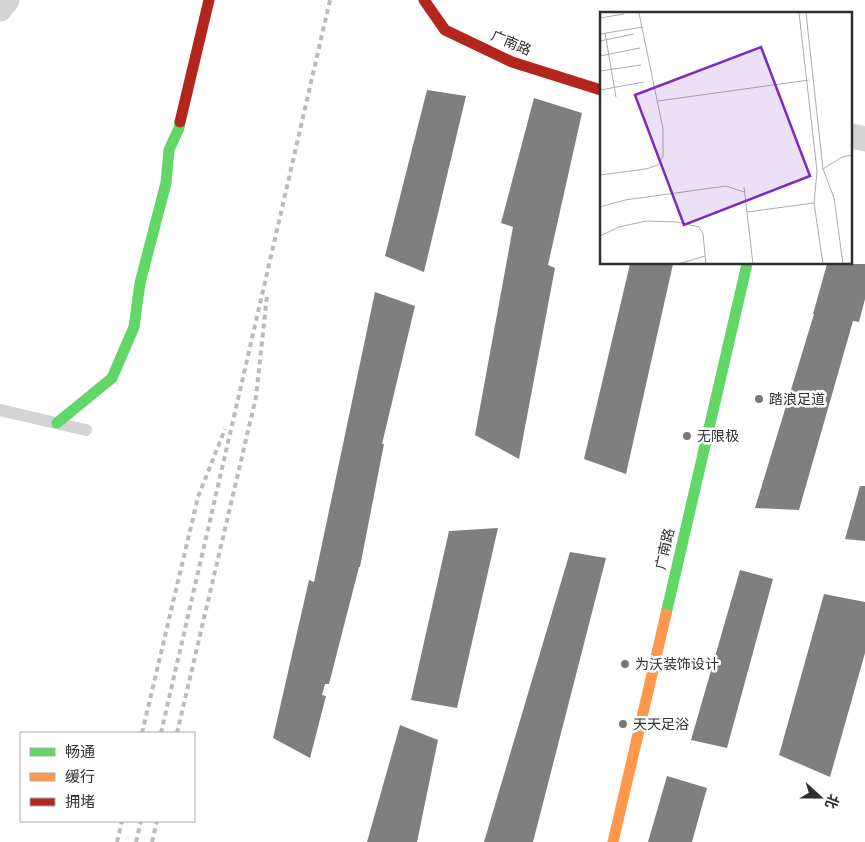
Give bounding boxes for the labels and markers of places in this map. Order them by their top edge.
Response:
place label: 踏浪足道 [769,390,825,409]
marker: 踏浪足道 [753,393,765,405]
place label: 无限极 [697,427,739,446]
marker: 无限极 [681,430,693,442]
place label: 为沃装饰设计 [635,655,719,674]
marker: 为沃装饰设计 [619,658,631,670]
place label: 天天足浴 [633,715,689,734]
marker: 天天足浴 [617,718,629,730]

